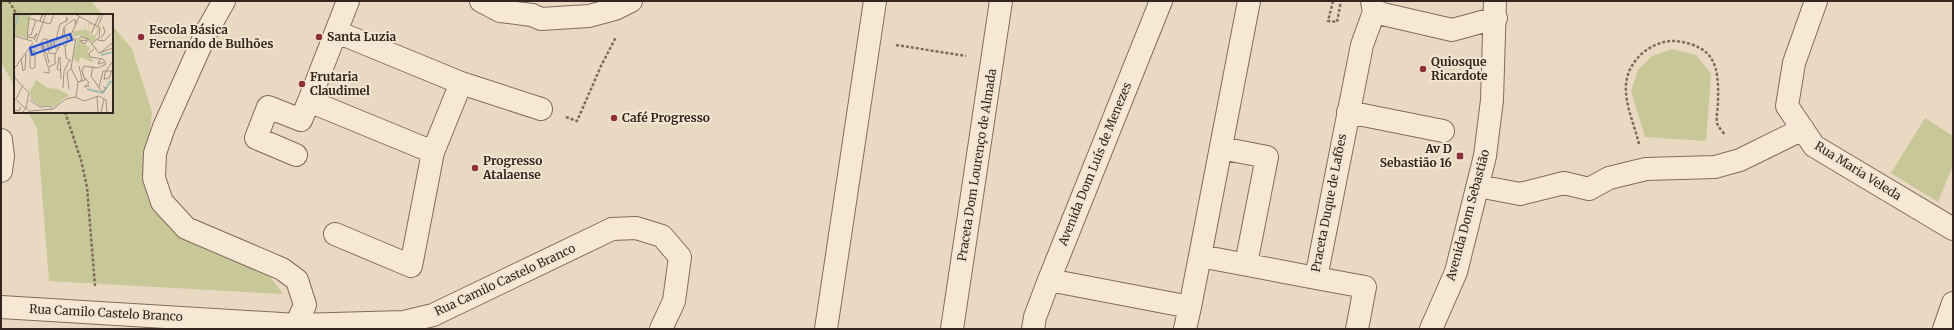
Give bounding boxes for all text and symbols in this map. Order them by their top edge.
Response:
inset map [14,14,113,113]
place label: Escola Básica Fernando de Bulhões [149,22,273,51]
place label: Santa Luzia [327,29,396,44]
marker: Escola Básica Fernando de Bulhões [136,32,146,42]
marker: Santa Luzia [314,32,324,42]
place label: Quiosque Ricardote [1431,54,1488,83]
marker: Quiosque Ricardote [1418,64,1428,74]
street label: Praceta Dom Lourenço de Almada [954,67,999,262]
place label: Frutaria Claudimel [310,69,370,98]
marker: Frutaria Claudimel [297,79,307,89]
street label: Avenida Dom Luís de Menezes [1054,80,1134,249]
place label: Café Progresso [622,110,710,125]
marker: Café Progresso [609,113,619,123]
street label: Praceta Duque de Lafões [1308,132,1349,273]
street label: Rua Maria Veleda [1812,138,1905,204]
place label: Av D Sebastião 16 [1380,141,1452,170]
street label: Avenida Dom Sebastião [1442,148,1492,283]
marker: Av D Sebastião 16 [1455,151,1465,161]
place label: Progresso Atalaense [482,153,542,182]
marker: Progresso Atalaense [470,163,480,173]
street label: Rua Camilo Castelo Branco [432,240,578,319]
street label: Rua Camilo Castelo Branco [29,301,183,324]

